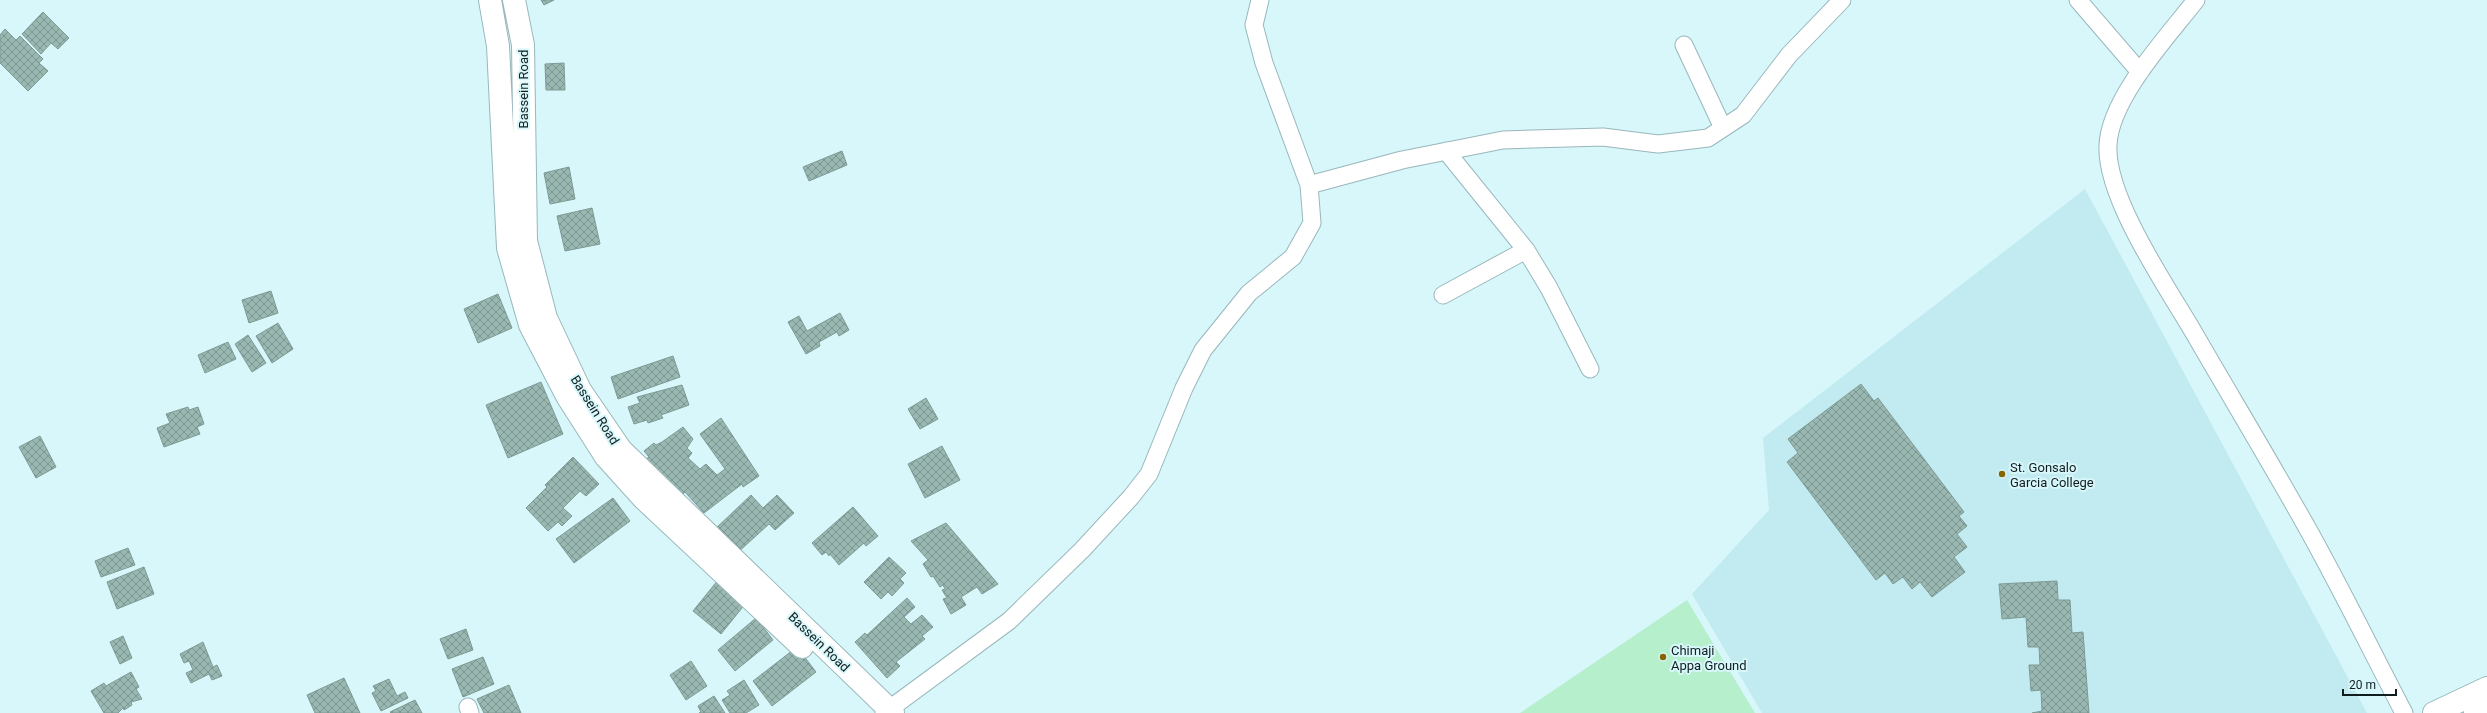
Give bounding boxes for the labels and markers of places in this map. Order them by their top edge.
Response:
place label: St. Gonsalo Garcia College [2010,460,2094,490]
marker: St. Gonsalo Garcia College [1997,469,2007,479]
place label: Chimaji Appa Ground [1671,643,1747,673]
marker: Chimaji Appa Ground [1658,652,1668,662]

